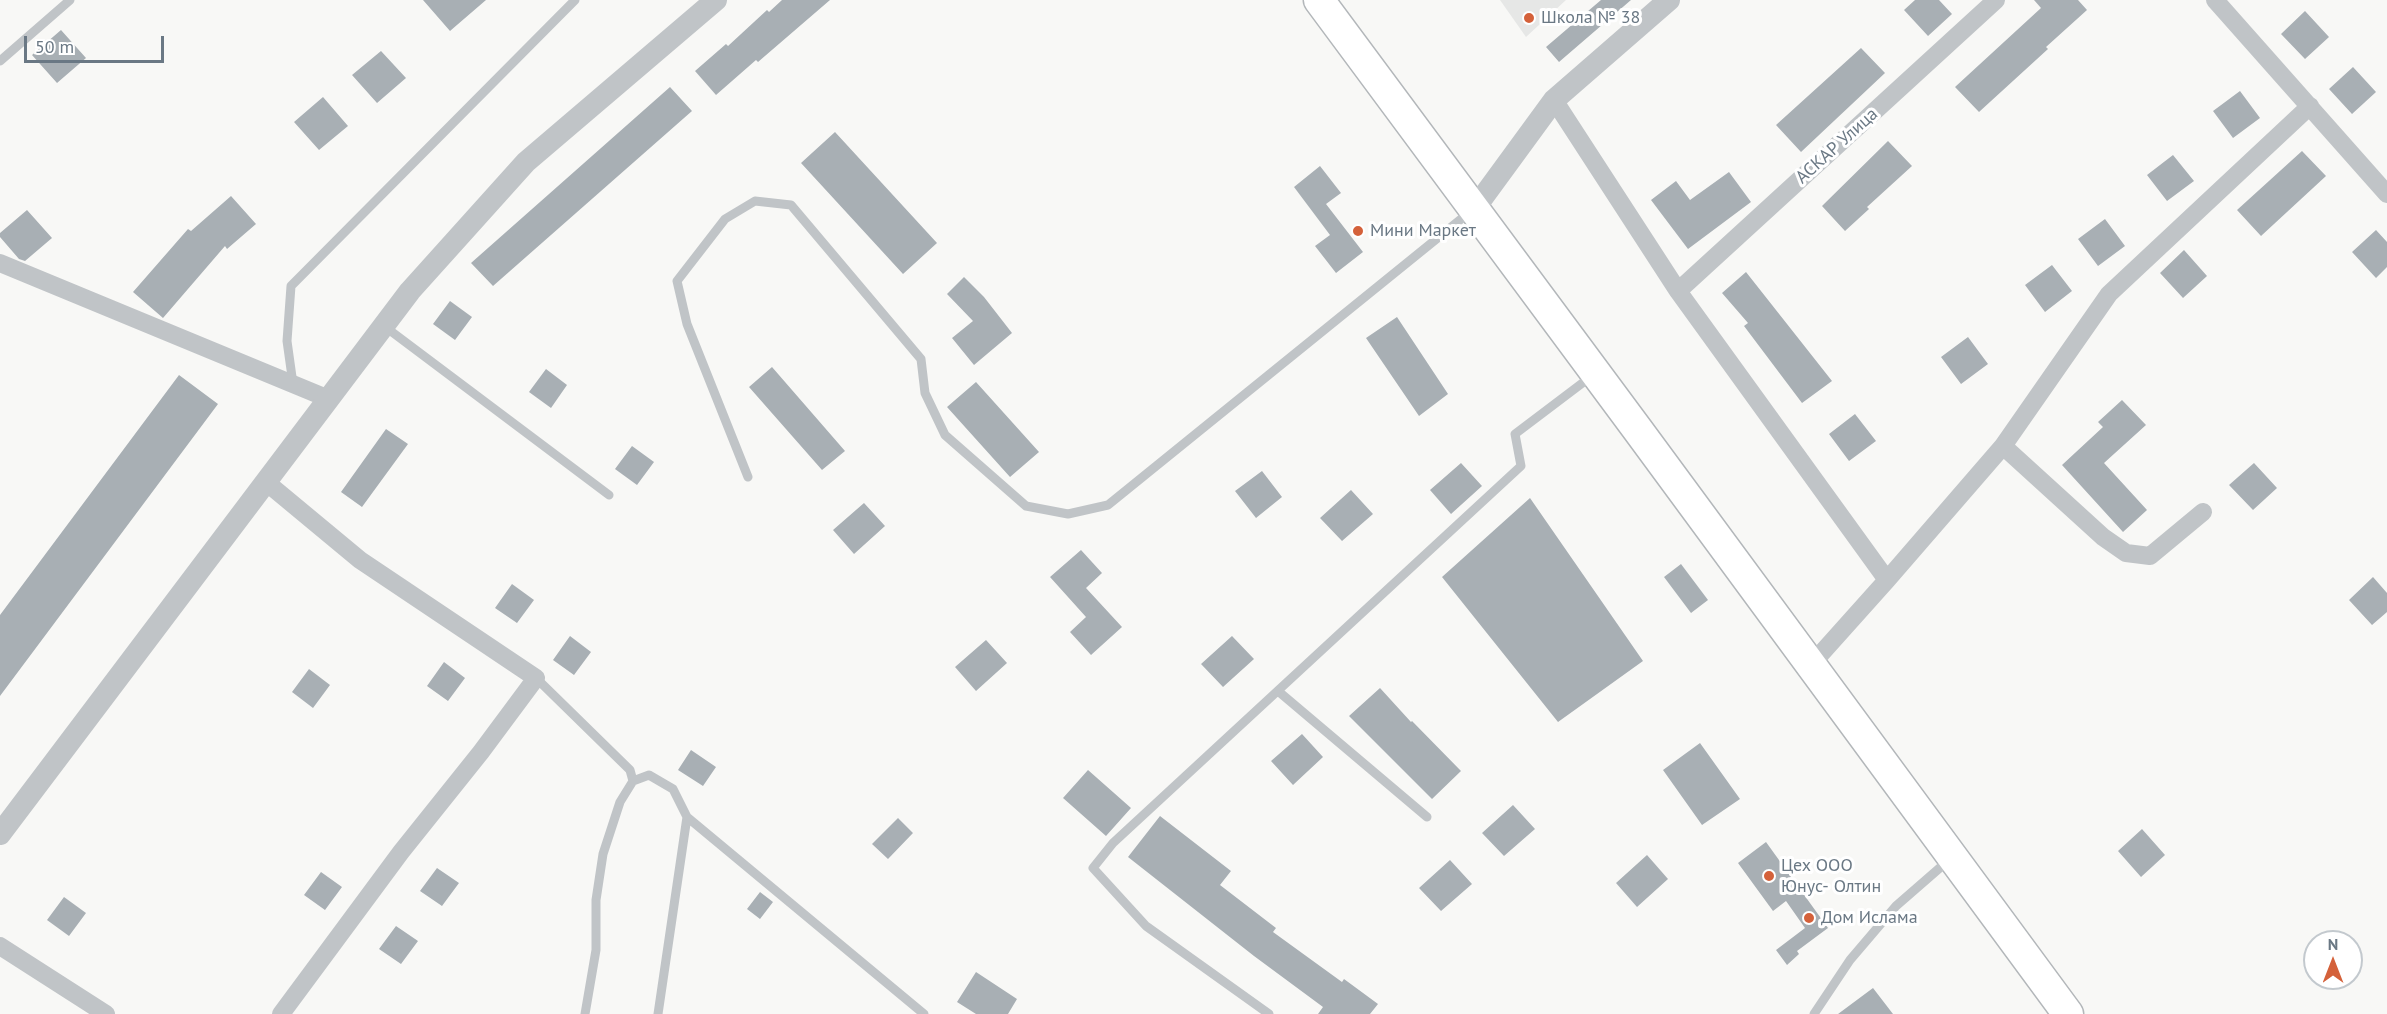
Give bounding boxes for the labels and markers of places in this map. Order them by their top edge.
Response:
place label: Школа № 38 [1541,7,1640,29]
marker: Школа № 38 [1522,11,1536,25]
place label: Мини Маркет [1370,220,1476,242]
marker: Мини Маркет [1351,224,1365,238]
place label: Цех ООО Юнус- Олтин [1781,855,1881,898]
marker: Цех ООО Юнус- Олтин [1762,869,1776,883]
place label: Дом Ислама [1821,907,1918,929]
marker: Дом Ислама [1802,911,1816,925]

